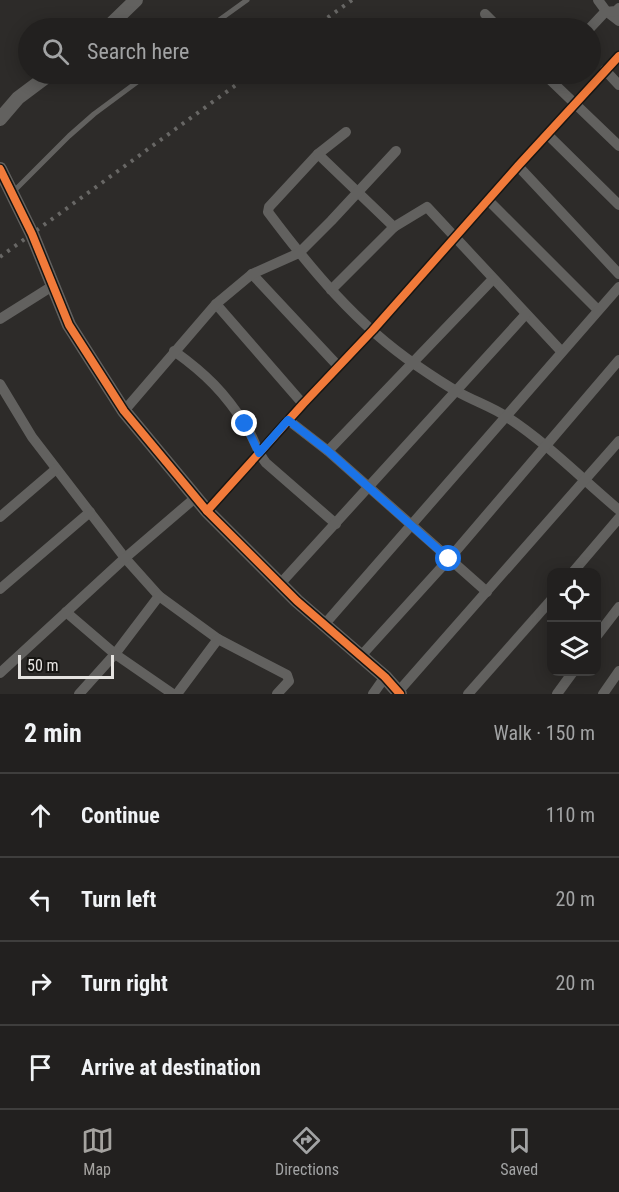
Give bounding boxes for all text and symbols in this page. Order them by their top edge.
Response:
search box [18,18,601,84]
icon: search [39,35,72,68]
text: Search here [87,39,189,64]
route end [231,410,257,436]
route start [435,545,461,571]
map controls [547,568,601,676]
button: locate [547,568,601,622]
button: layers [547,622,601,676]
scale bar [18,652,114,680]
text: 50 m [27,656,59,675]
text: 2 min [24,718,82,748]
text: Walk · 150 m [494,721,595,745]
icon: ahead [24,799,57,832]
text: Continue [81,803,160,828]
text: 110 m [546,803,595,827]
icon: left [24,883,57,916]
text: Turn left [81,887,156,912]
text: 20 m [556,887,595,911]
icon: right [24,967,57,1000]
text: Turn right [81,971,168,996]
text: 20 m [556,971,595,995]
icon: arrive [24,1051,57,1084]
text: Arrive at destination [81,1055,261,1080]
tab: Map [81,1124,114,1179]
tab: Directions [275,1124,339,1179]
tab: Saved [500,1124,538,1179]

